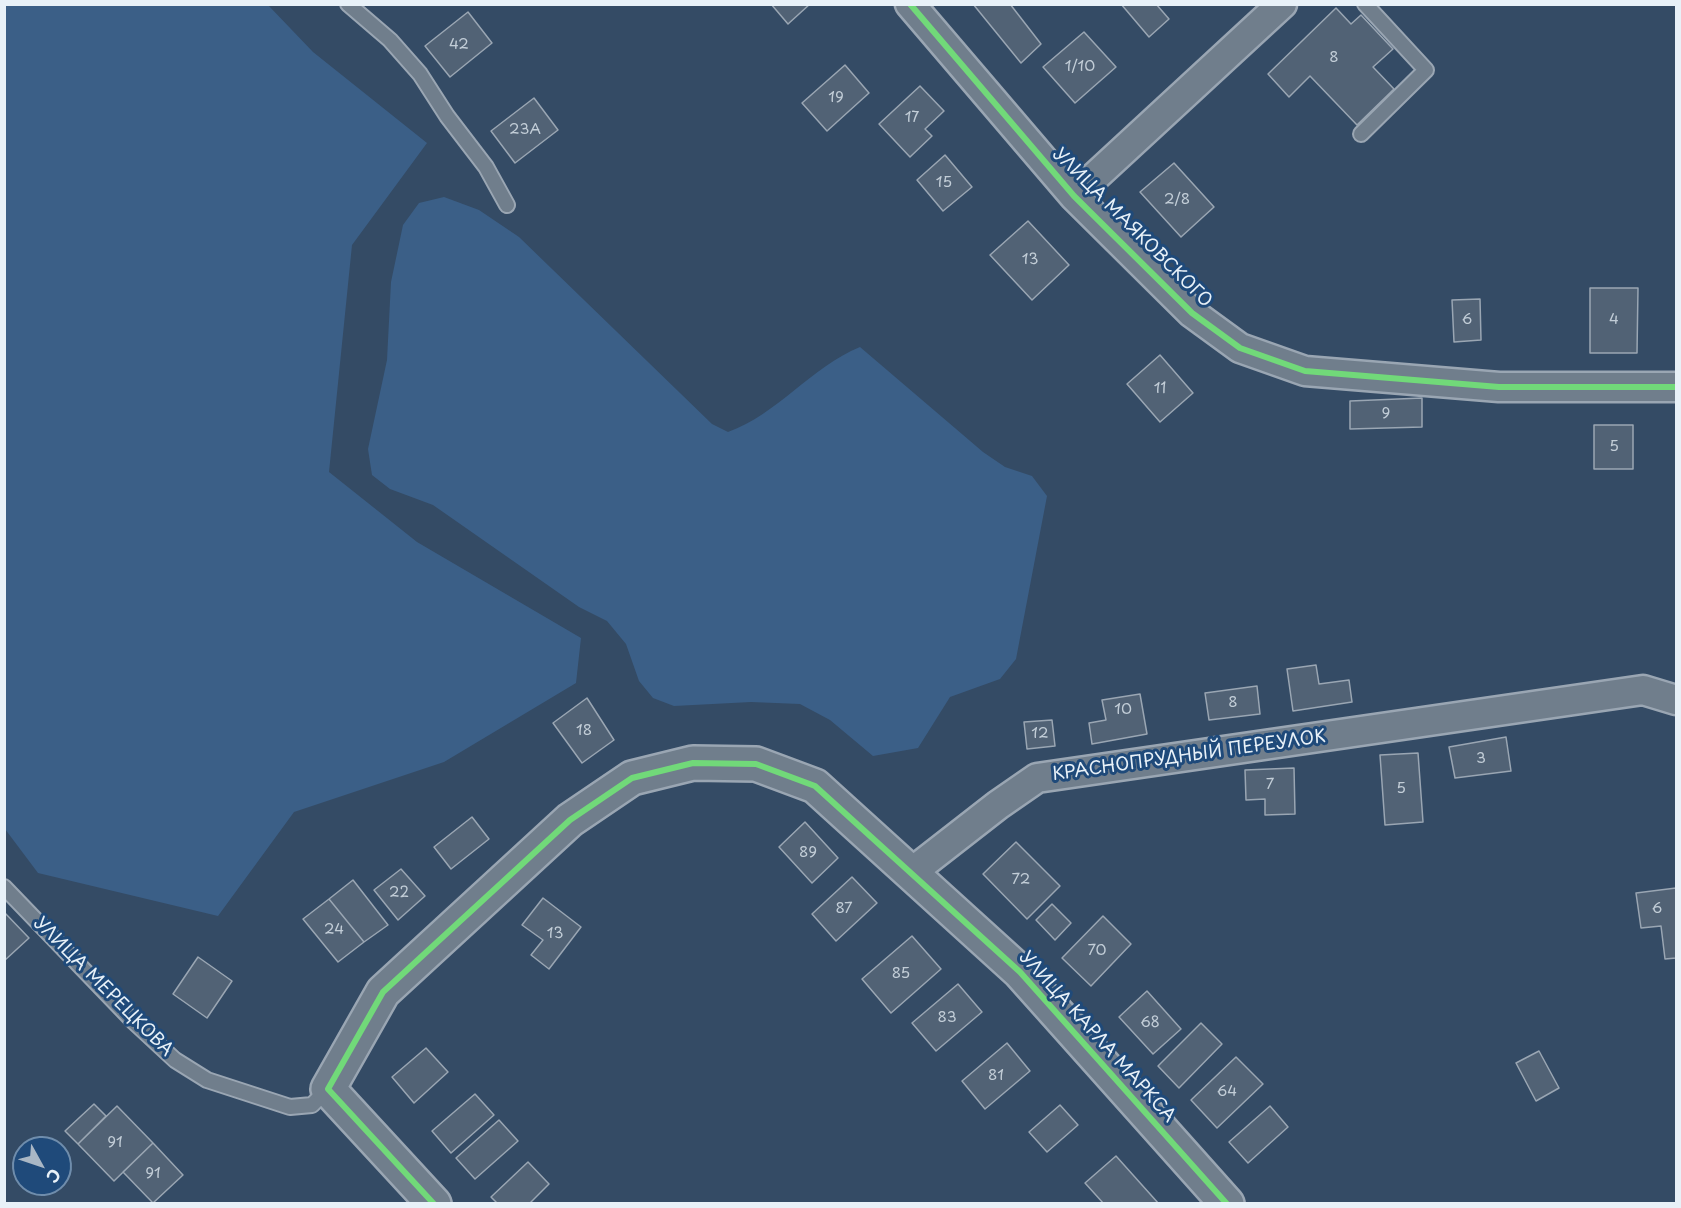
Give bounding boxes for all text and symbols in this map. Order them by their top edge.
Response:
house number: 42 [449,36,469,54]
house number: 8 [1329,49,1339,67]
house number: 1/10 [1065,58,1095,76]
house number: 19 [828,89,844,107]
house number: 17 [905,109,919,127]
house number: 23А [509,121,541,139]
street label: УЛИЦА МАЯКОВСКОГО [1048,144,1216,312]
house number: 15 [936,174,952,192]
house number: 2/8 [1164,191,1190,209]
house number: 13 [1022,251,1038,269]
house number: 6 [1462,311,1472,329]
house number: 4 [1609,311,1619,329]
house number: 11 [1154,380,1166,398]
house number: 9 [1382,405,1390,423]
house number: 5 [1609,438,1619,456]
house number: 8 [1228,694,1238,712]
house number: 10 [1114,701,1132,719]
house number: 18 [576,722,592,740]
house number: 12 [1031,725,1049,743]
street label: КРАСНОПРУДНЫЙ ПЕРЕУЛОК [1051,726,1327,786]
house number: 3 [1476,750,1486,768]
house number: 7 [1266,776,1274,794]
house number: 5 [1396,780,1406,798]
house number: 89 [799,844,817,862]
house number: 72 [1012,871,1030,889]
house number: 22 [389,884,409,902]
house number: 87 [835,900,853,918]
house number: 6 [1652,900,1662,918]
street label: УЛИЦА МЕРЕЦКОВА [29,913,177,1061]
house number: 24 [324,921,344,939]
house number: 13 [547,925,563,943]
house number: 70 [1087,942,1107,960]
street label: УЛИЦА КАРЛА МАРКСА [1014,947,1180,1127]
house number: 85 [892,965,910,983]
house number: 83 [937,1009,957,1027]
house number: 68 [1140,1014,1160,1032]
house number: 81 [988,1067,1004,1085]
house number: 64 [1217,1083,1237,1101]
house number: 91 [107,1134,123,1152]
north arrow [12,1136,72,1196]
text: С [41,1164,67,1189]
house number: 91 [145,1165,161,1183]

